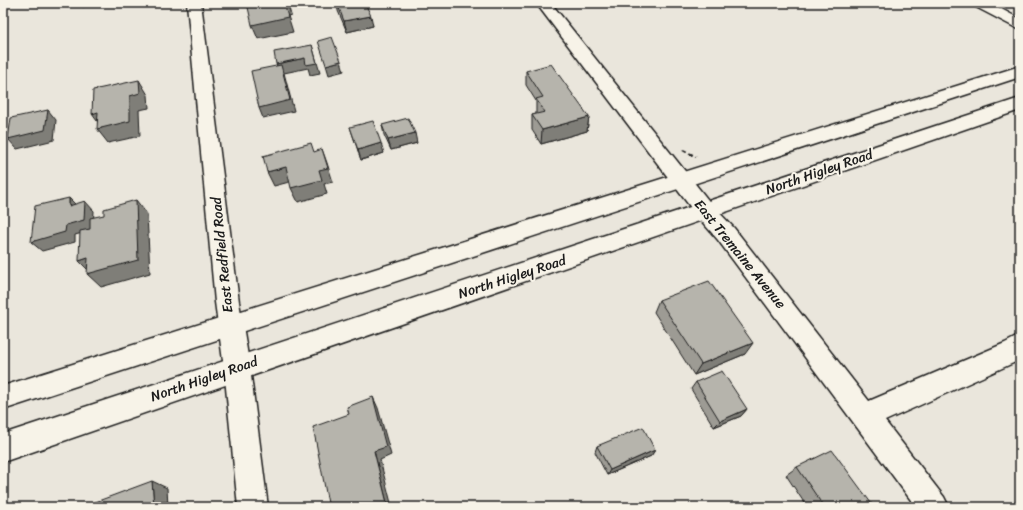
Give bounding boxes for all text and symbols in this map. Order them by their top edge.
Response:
street label: North Higley Road [762,141,878,202]
street label: East Tremaine Avenue [688,193,792,315]
street label: East Redfield Road [203,194,241,314]
street label: North Higley Road [455,247,571,306]
street label: North Higley Road [147,348,263,409]

